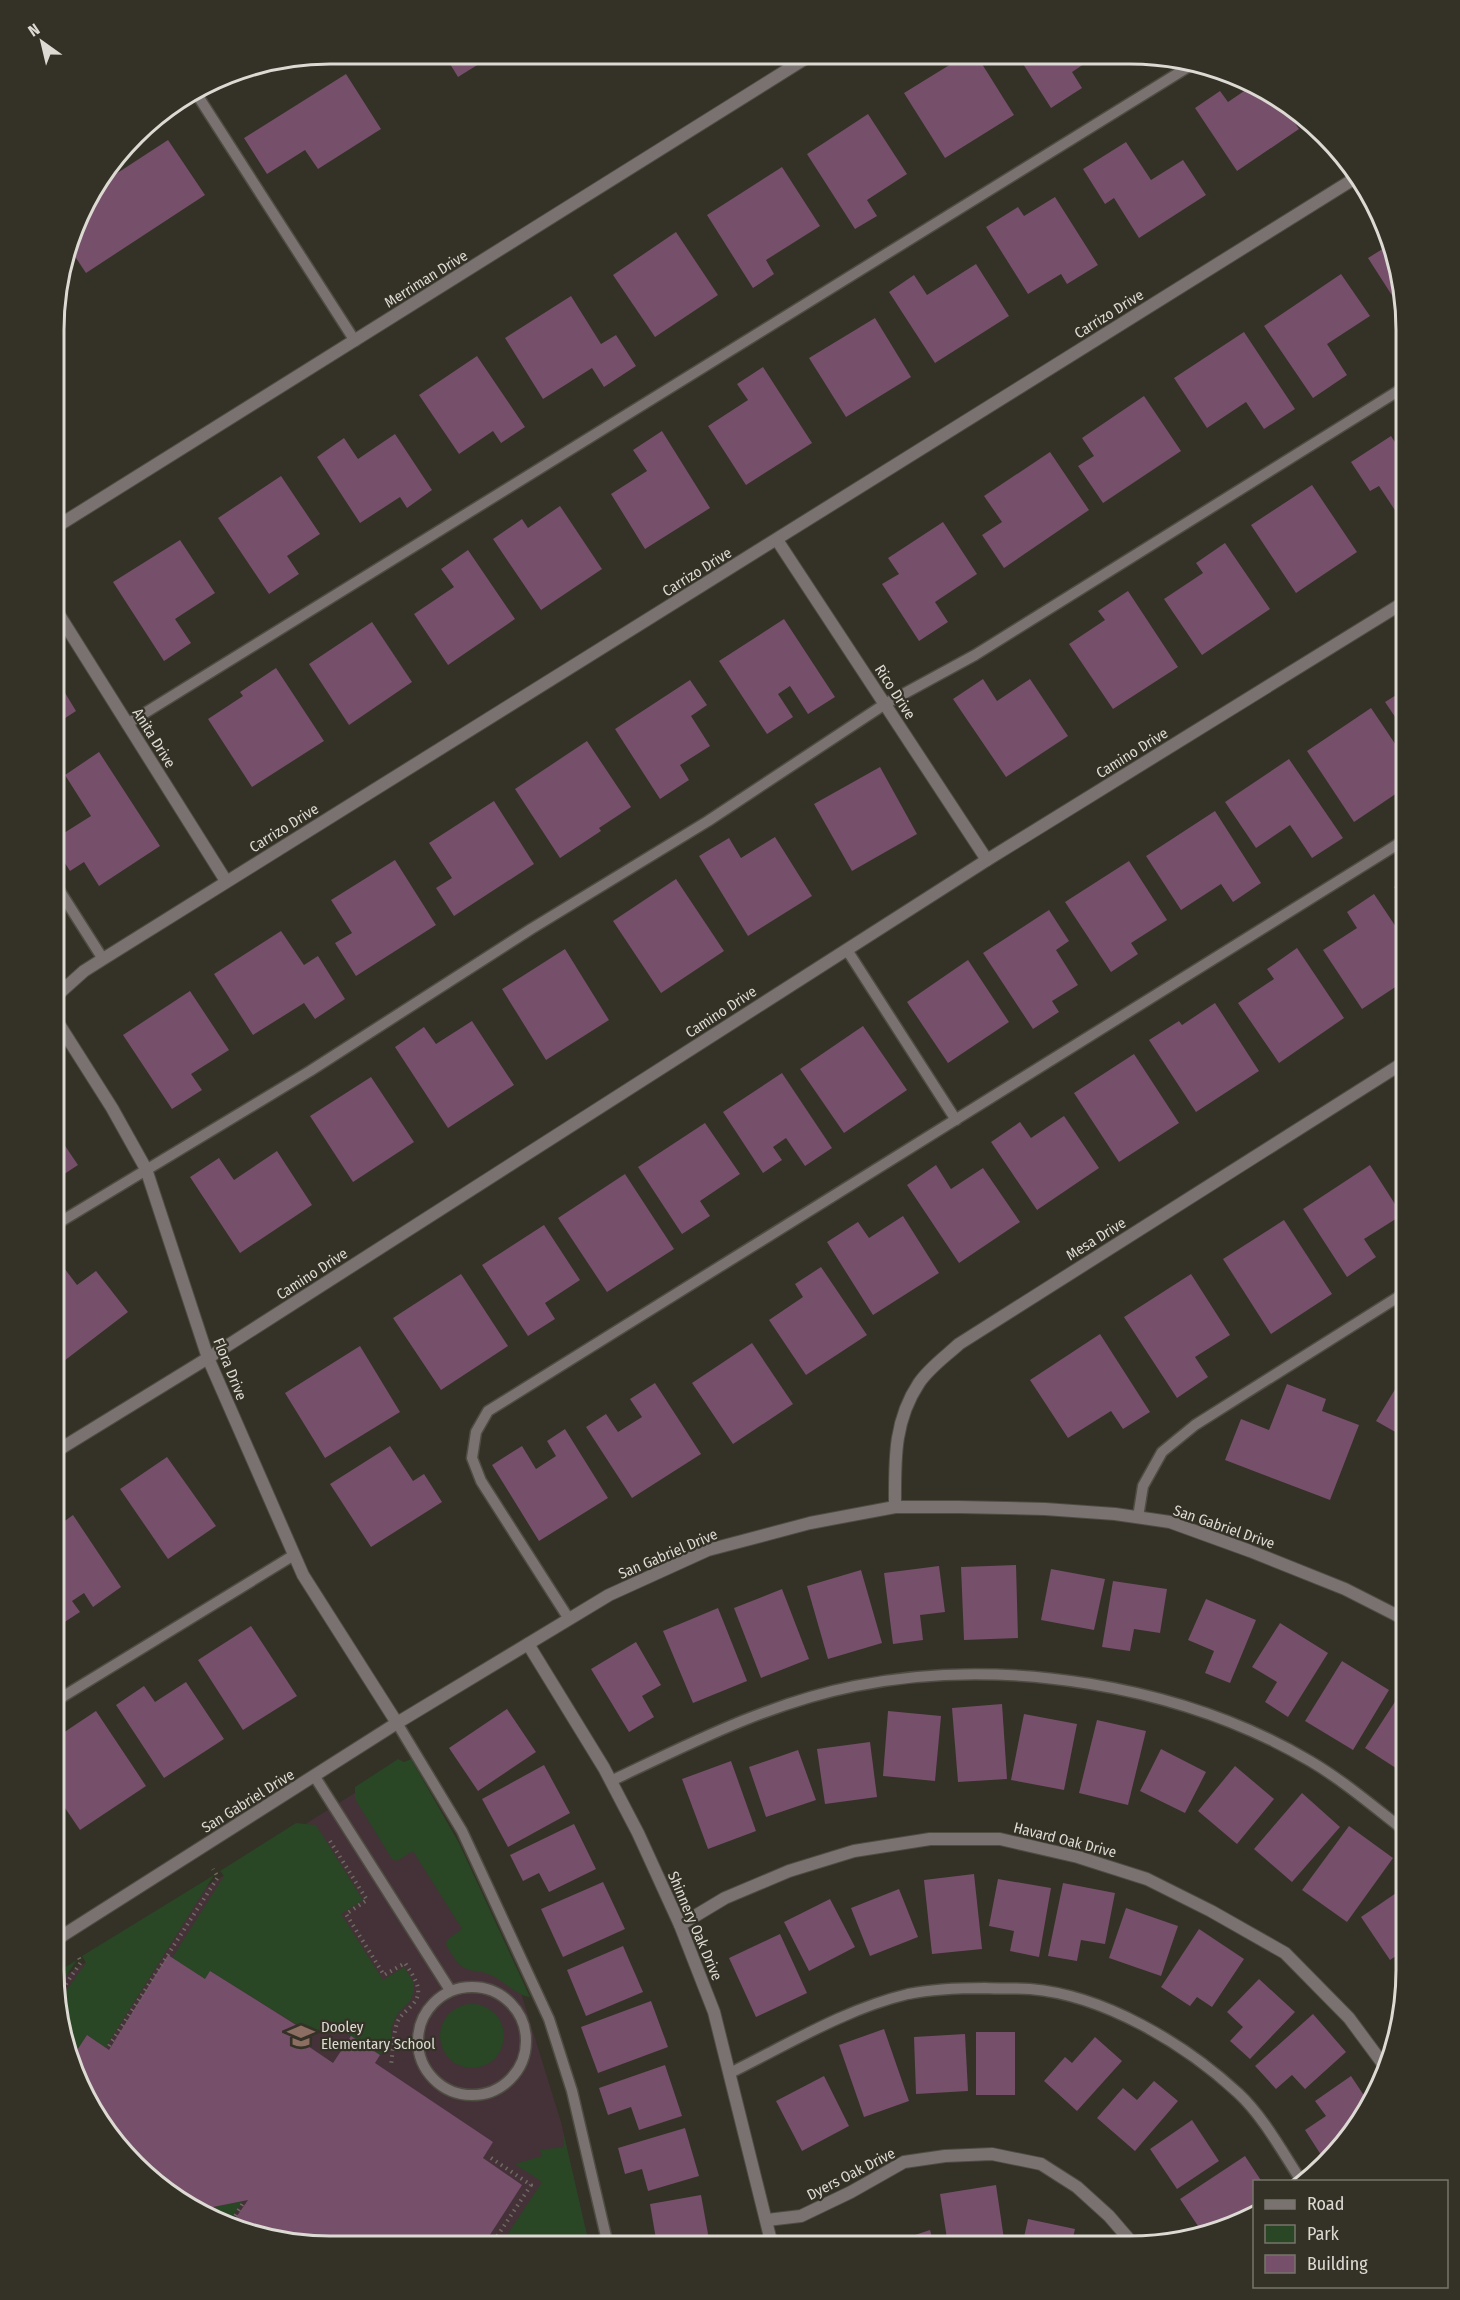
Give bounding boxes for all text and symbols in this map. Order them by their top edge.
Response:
north arrow [12,12,72,72]
text: N [25,19,43,41]
street label: Merriman Drive [381,246,471,312]
street label: Carrizo Drive [1071,286,1147,342]
street label: Carrizo Drive [659,544,735,600]
street label: Rico Drive [871,661,919,723]
street label: Anita Drive [129,705,179,771]
street label: Camino Drive [1093,724,1171,782]
street label: Carrizo Drive [246,800,322,856]
street label: Camino Drive [682,982,760,1042]
street label: Mesa Drive [1063,1214,1129,1264]
street label: Camino Drive [273,1244,351,1304]
street label: Flora Drive [209,1335,251,1403]
street label: San Gabriel Drive [1171,1501,1277,1553]
street label: San Gabriel Drive [616,1525,720,1583]
street label: San Gabriel Drive [198,1765,298,1837]
street label: Havard Oak Drive [1012,1819,1118,1861]
street label: Shinnery Oak Drive [664,1869,726,1983]
place label: Dooley Elementary School [321,2018,435,2053]
school or university icon: Dooley Elementary School [286,2021,316,2051]
street label: Dyers Oak Drive [804,2144,898,2204]
legend [1253,2180,1448,2288]
text: Road [1307,2193,1344,2215]
text: Park [1307,2223,1340,2245]
text: Building [1307,2253,1368,2275]

